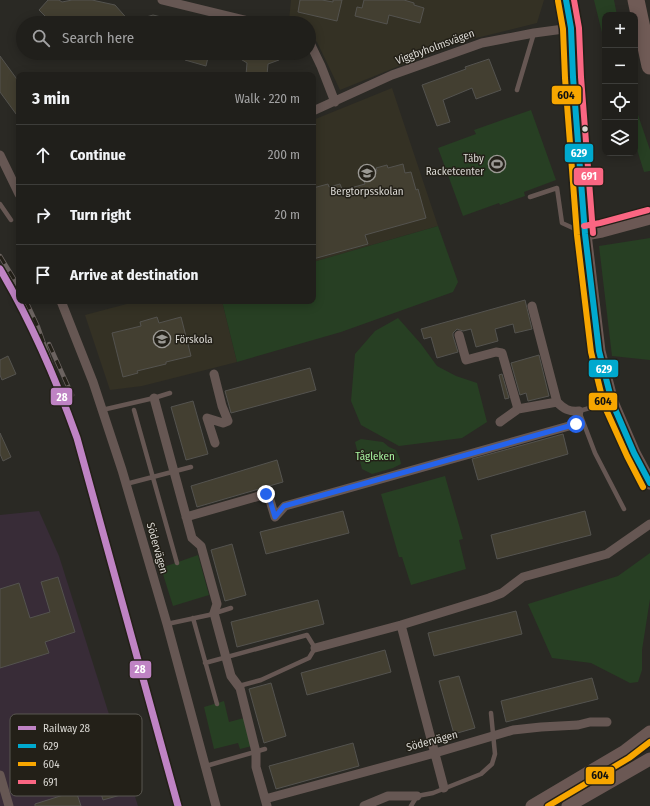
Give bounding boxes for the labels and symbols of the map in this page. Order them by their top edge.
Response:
street label: Viggbyholmsvägen [394,27,476,67]
line badge: 604 [551,85,582,105]
text: 604 [557,89,575,102]
unlabelled marker [580,124,590,134]
line badge: 629 [564,143,594,163]
text: 629 [571,147,587,160]
place label: Täby Racketcenter [426,152,484,178]
sports icon: Täby Racketcenter [487,154,507,174]
school or university icon: Bergtorpsskolan [357,163,377,183]
line badge: 691 [573,167,604,186]
text: 691 [581,170,597,183]
place label: Bergtorpsskolan [330,185,404,198]
school or university icon: Förskola [152,329,172,349]
place label: Förskola [175,333,213,346]
line badge: 629 [588,359,619,378]
text: 629 [596,363,612,376]
line badge: 28 [50,387,73,406]
text: 28 [56,391,68,404]
line badge: 604 [588,392,618,411]
text: 604 [594,395,612,408]
route start [567,415,585,433]
park label: Tågleken [355,450,395,463]
route end [257,485,275,503]
street label: Södervägen [143,521,171,575]
line badge: 28 [129,660,152,679]
text: 28 [134,663,146,676]
legend [10,714,142,796]
text: Railway 28 [43,722,91,735]
street label: Södervägen [405,728,459,754]
text: 629 [43,740,58,753]
text: 604 [43,758,60,771]
line badge: 604 [585,766,615,785]
text: 604 [591,769,609,782]
text: 691 [43,776,58,789]

